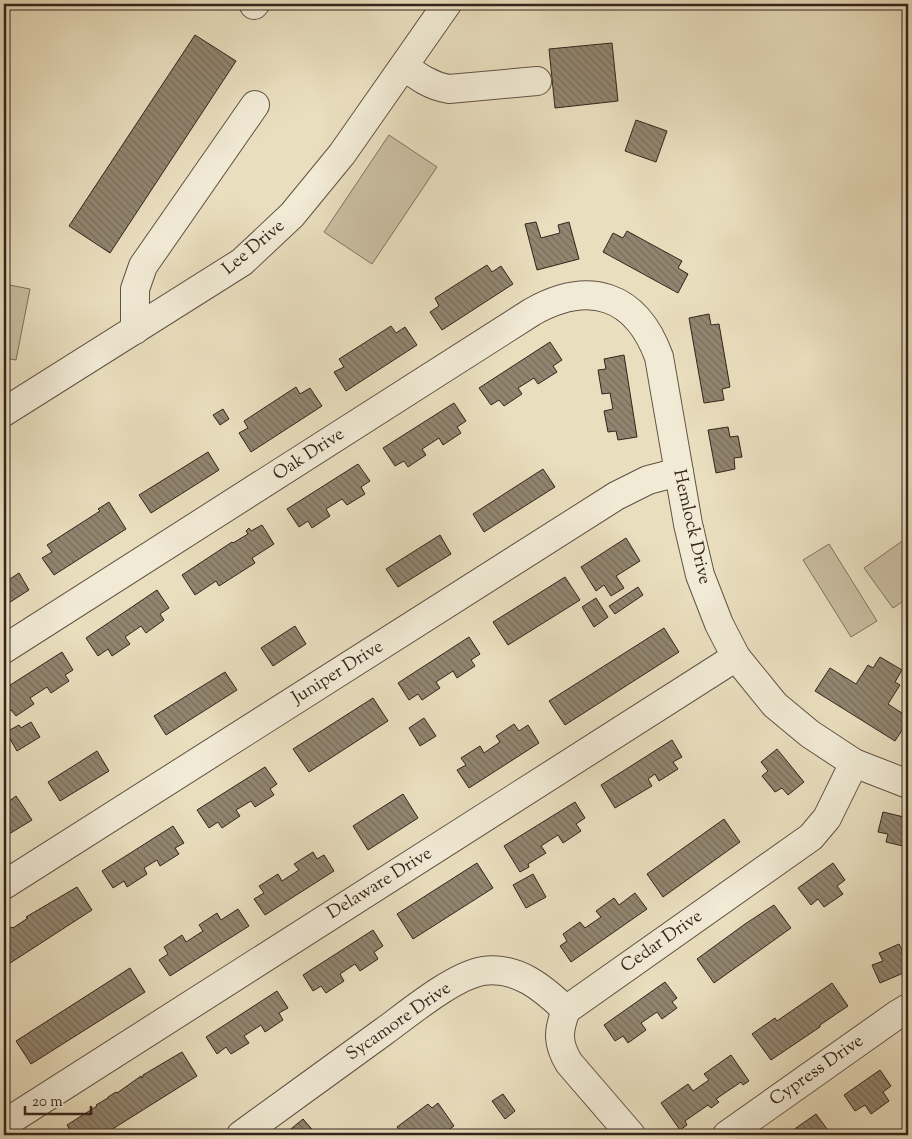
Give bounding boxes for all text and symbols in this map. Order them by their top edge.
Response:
street label: Lee Drive [217,214,291,282]
street label: Oak Drive [268,422,350,488]
street label: Hemlock Drive [665,467,717,587]
street label: Juniper Drive [286,635,389,712]
street label: Delaware Drive [322,841,438,927]
street label: Cedar Drive [616,904,708,980]
street label: Sycamore Drive [341,976,457,1068]
street label: Cypress Drive [765,1029,869,1113]
scale bar [25,1084,91,1116]
text: 20 m [32,1092,63,1113]

